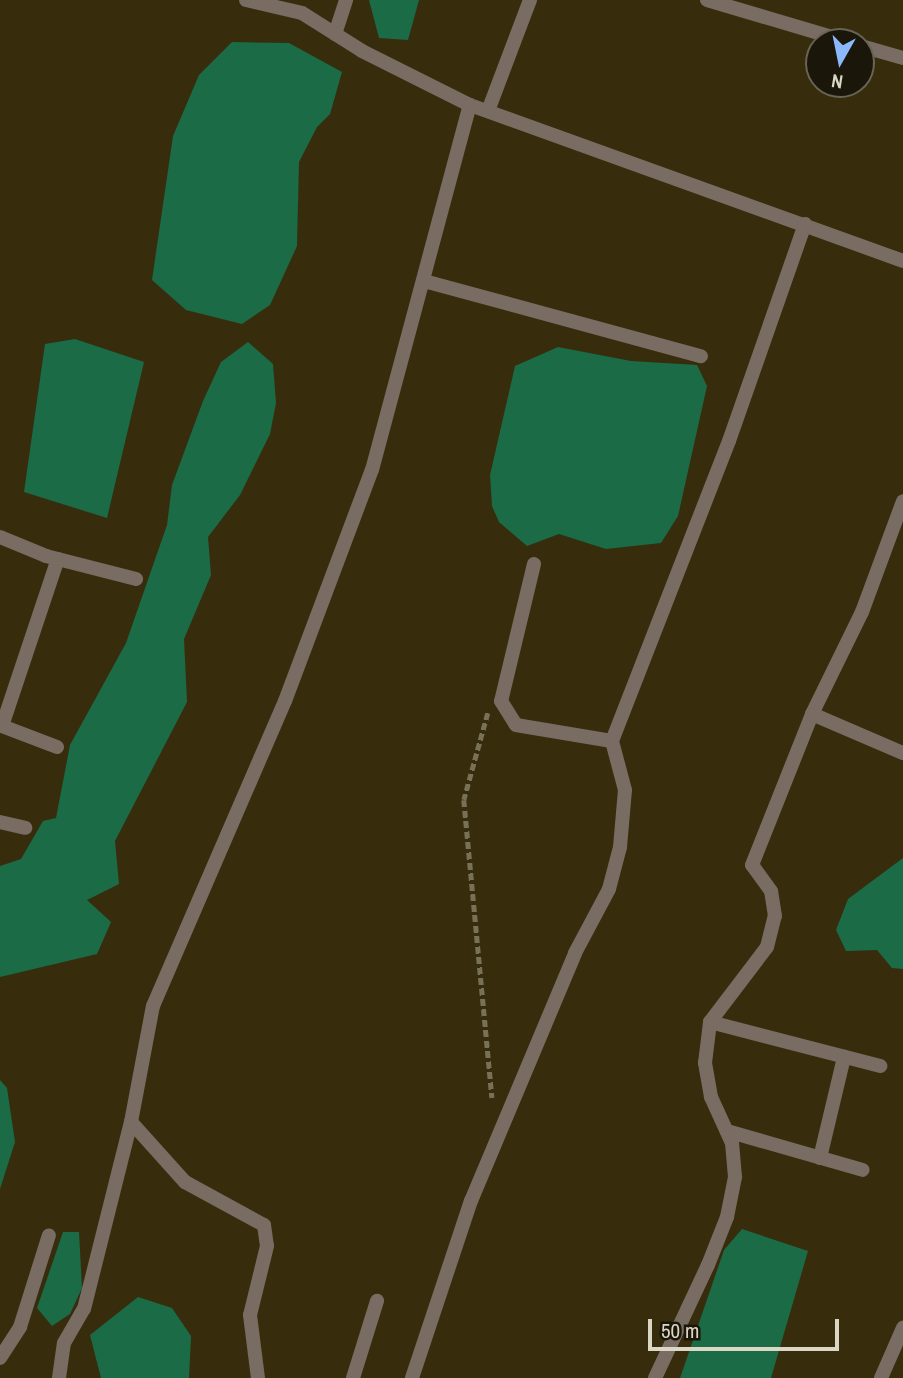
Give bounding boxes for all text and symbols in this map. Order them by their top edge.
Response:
north arrow [805,28,875,98]
text: N [829,68,845,95]
scale bar [651,1304,842,1348]
text: 50 m [661,1316,699,1345]

